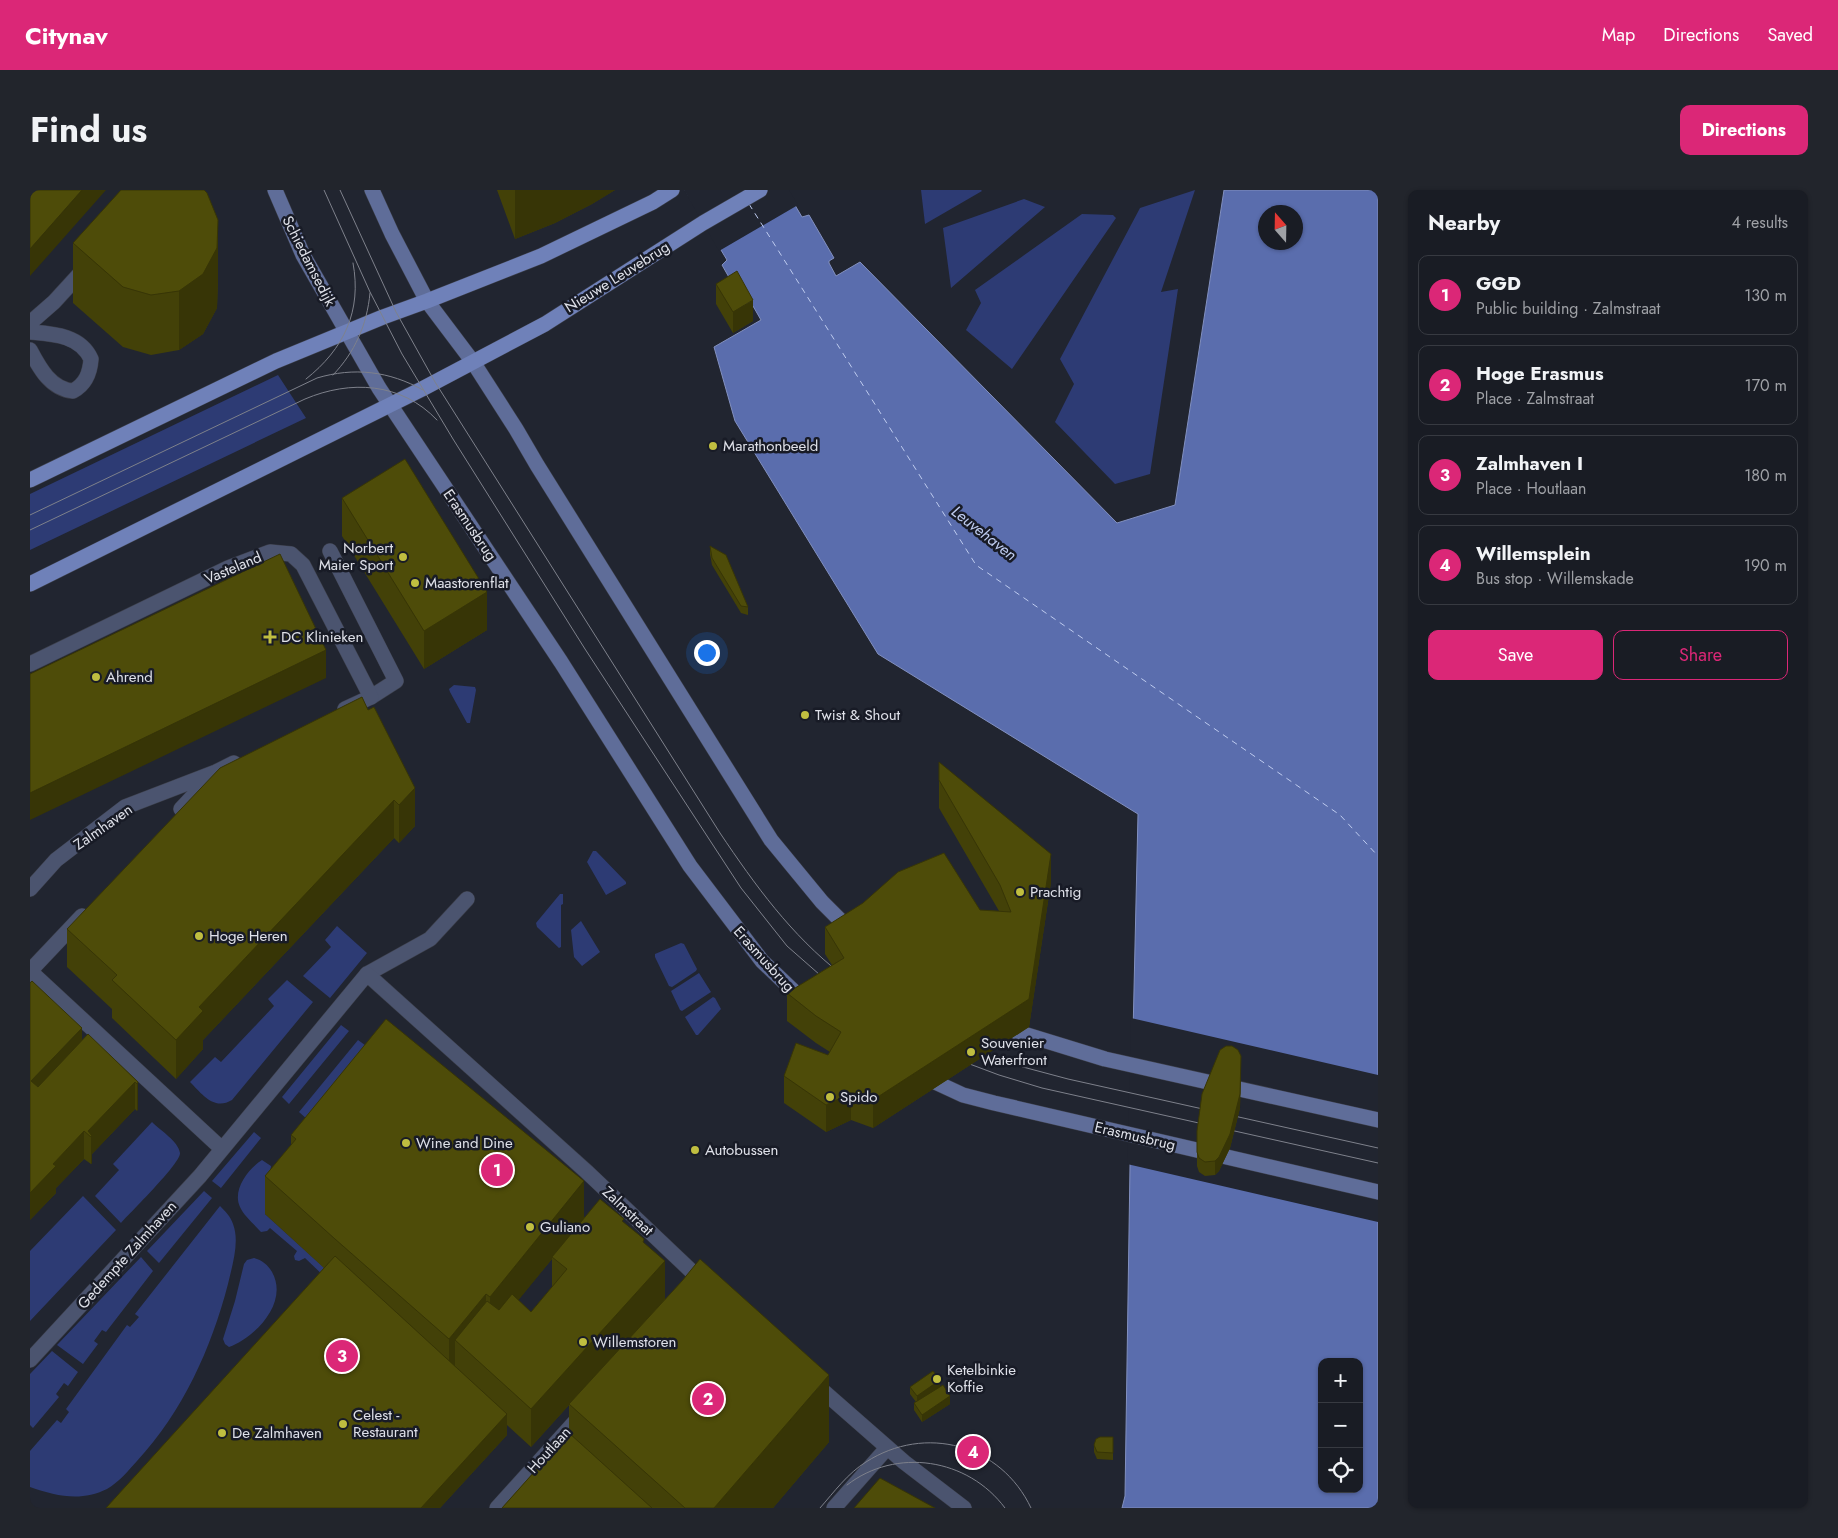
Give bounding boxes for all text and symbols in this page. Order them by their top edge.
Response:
text: Citynav [25,18,108,53]
text: Map [1602,22,1635,48]
text: Directions [1663,22,1739,48]
text: Saved [1767,22,1813,48]
text: Find us [30,105,147,155]
button: Directions [1680,105,1808,155]
north arrow [1258,205,1303,250]
text: Nearby [1428,208,1500,238]
text: 4 results [1732,211,1788,234]
street label: Schiedamsedijk [277,212,341,310]
street label: Nieuwe Leuvebrug [560,236,674,318]
text: GGD [1476,270,1521,297]
text: 1 [1441,284,1449,307]
text: 130 m [1744,284,1787,307]
text: Public building · Zalmstraat [1476,297,1660,320]
text: Hoge Erasmus [1476,360,1604,387]
text: 2 [1440,374,1450,397]
text: 170 m [1745,374,1787,397]
text: Place · Zalmstraat [1476,387,1594,410]
place label: Marathonbeeld [723,435,818,457]
marker: Marathonbeeld [707,440,719,452]
text: Zalmhaven I [1476,450,1583,477]
text: 3 [1440,464,1450,487]
text: 180 m [1744,464,1787,487]
text: Place · Houtlaan [1476,477,1586,500]
street label: Erasmusbrug [438,485,502,565]
water label: Leuvehaven [946,500,1022,566]
place label: Norbert Maier Sport [319,537,393,576]
text: Willemsplein [1476,540,1591,567]
street label: Vasteland [201,546,265,590]
marker: Norbert Maier Sport [397,551,409,563]
text: 4 [1439,554,1451,577]
text: 190 m [1744,554,1787,577]
text: Bus stop · Willemskade [1476,567,1634,590]
place label: Maastorenflat [425,572,509,594]
marker: Maastorenflat [409,577,421,589]
place label: DC Klinieken [281,626,363,648]
marker: DC Klinieken [263,630,277,644]
button: Save [1428,630,1603,680]
button: Share [1613,630,1788,680]
your location [694,640,720,666]
place label: Ahrend [106,666,153,688]
marker: Ahrend [90,671,102,683]
place label: Twist & Shout [815,704,901,726]
marker: Twist & Shout [799,709,811,721]
street label: Zalmhaven [69,799,137,855]
place label: Prachtig [1030,881,1081,903]
marker: Prachtig [1014,886,1026,898]
street label: Erasmusbrug [728,921,800,997]
place label: Hoge Heren [209,925,288,947]
marker: Hoge Heren [193,930,205,942]
place label: Souvenier Waterfront [981,1032,1047,1071]
marker: Souvenier Waterfront [965,1046,977,1058]
place label: Spido [840,1086,877,1108]
marker: Spido [824,1091,836,1103]
street label: Erasmusbrug [1092,1116,1178,1156]
place label: Wine and Dine [416,1132,513,1154]
marker: Wine and Dine [400,1137,412,1149]
place label: Autobussen [705,1139,778,1161]
marker: Autobussen [689,1144,701,1156]
pin: 1 [481,1151,513,1189]
street label: Zalmstraat [597,1181,659,1241]
street label: Gedempte Zalmhaven [72,1196,182,1314]
place label: Guliano [540,1216,590,1238]
marker: Guliano [524,1221,536,1233]
place label: Willemstoren [593,1331,676,1353]
marker: Willemstoren [577,1336,589,1348]
pin: 3 [326,1337,358,1375]
map controls [1318,1358,1363,1493]
button: + [1318,1358,1363,1403]
place label: Ketelbinkie Koffie [947,1359,1016,1398]
marker: Ketelbinkie Koffie [931,1373,943,1385]
pin: 2 [692,1380,724,1418]
button: − [1318,1403,1363,1448]
place label: Celest - Restaurant [353,1404,418,1443]
marker: Celest - Restaurant [337,1418,349,1430]
place label: De Zalmhaven [232,1422,322,1444]
street label: Houtlaan [522,1422,576,1478]
marker: De Zalmhaven [216,1427,228,1439]
pin: 4 [957,1433,989,1471]
button: locate [1318,1448,1363,1493]

